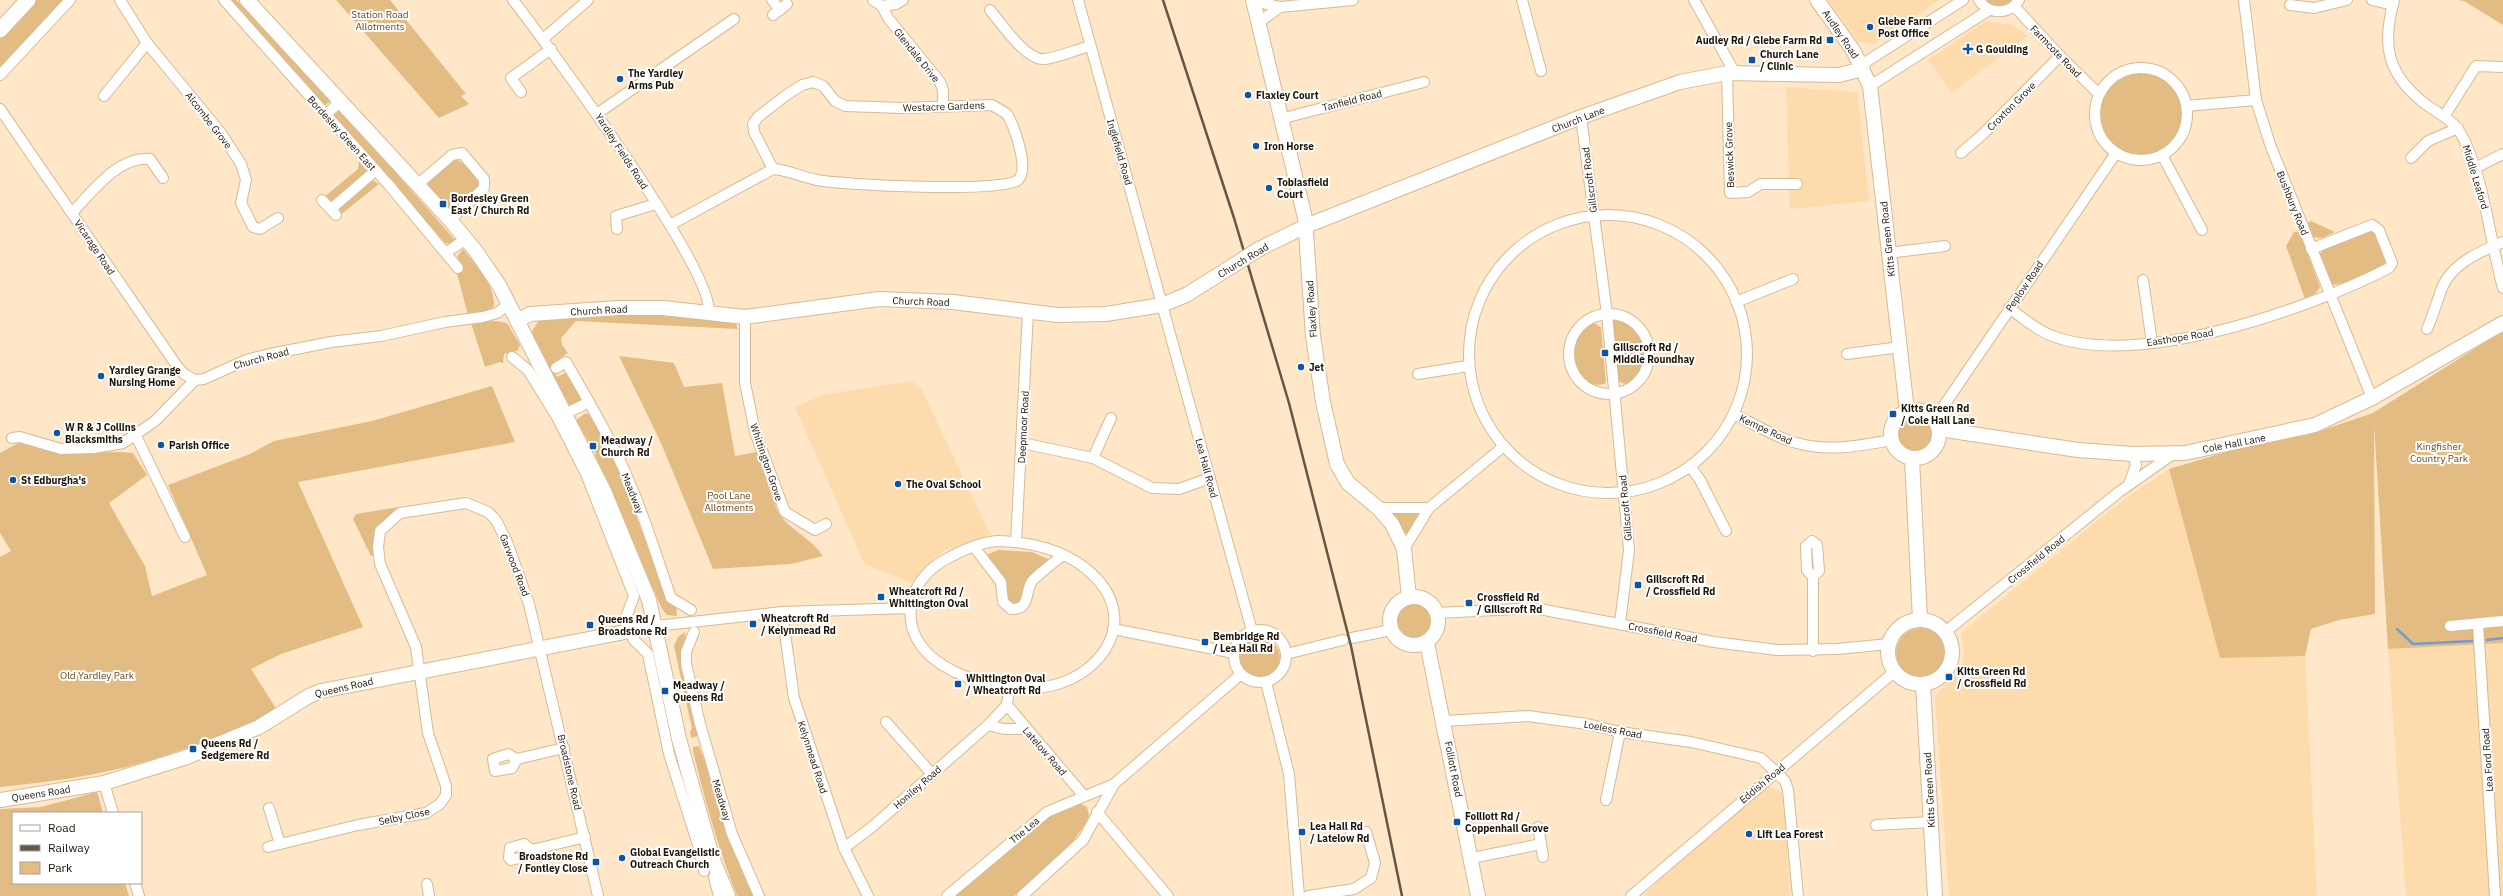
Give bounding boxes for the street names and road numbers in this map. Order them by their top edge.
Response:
street label: Audley Road [1819,7,1862,61]
street label: Farmcote Road [2027,22,2084,80]
street label: Glendale Drive [891,26,943,85]
street label: Croxton Grove [1984,79,2039,134]
street label: Tanfield Road [1321,87,1383,114]
street label: Alcombe Grove [182,89,235,152]
street label: Bordesley Green East [305,93,379,174]
street label: Westacre Gardens [903,99,985,114]
street label: Church Lane [1550,103,1607,136]
street label: Yardley Fields Road [592,111,651,192]
street label: Inglefield Road [1104,118,1135,187]
street label: Beswick Grove [1722,121,1737,188]
street label: Middle Leaford [2460,143,2491,211]
street label: Gillscroft Road [1579,146,1600,213]
street label: Bushbury Road [2274,169,2311,237]
street label: Kitts Green Road [1877,201,1898,277]
street label: Vicarage Road [71,217,118,277]
street label: Church Road [1215,240,1271,281]
street label: Peplow Road [2003,258,2046,314]
street label: Flaxley Road [1303,280,1320,338]
street label: Church Road [892,294,950,309]
street label: Church Road [570,303,628,318]
street label: Easthope Road [2146,326,2214,349]
street label: Church Road [232,345,290,372]
street label: Deepmoor Road [1015,391,1032,464]
street label: Kempe Road [1737,412,1794,447]
street label: Whittington Grove [747,422,786,503]
street label: Cole Hall Lane [2201,431,2267,456]
street label: Lea Hall Road [1192,437,1221,499]
street label: Meadway [619,471,647,515]
street label: Gillscroft Road [1616,475,1635,541]
street label: Garwood Road [497,532,532,598]
street label: Crossfield Road [2005,532,2068,586]
street label: Crossfield Road [1627,619,1699,646]
street label: Queens Road [314,674,375,701]
street label: Loeless Road [1583,717,1643,742]
street label: Kelynmead Road [795,719,830,795]
street label: Latelow Road [1020,724,1069,778]
street label: Lea Ford Road [2479,728,2496,792]
street label: Broadstone Road [554,733,585,811]
street label: Folliott Road [1442,740,1465,798]
street label: Kitts Green Road [1921,752,1938,828]
street label: Eddish Road [1737,760,1788,806]
street label: Honiley Road [891,763,944,812]
street label: Meadway [709,778,734,822]
street label: Queens Road [11,782,72,805]
street label: Selby Close [377,805,431,828]
street label: The Lea [1007,814,1042,847]

